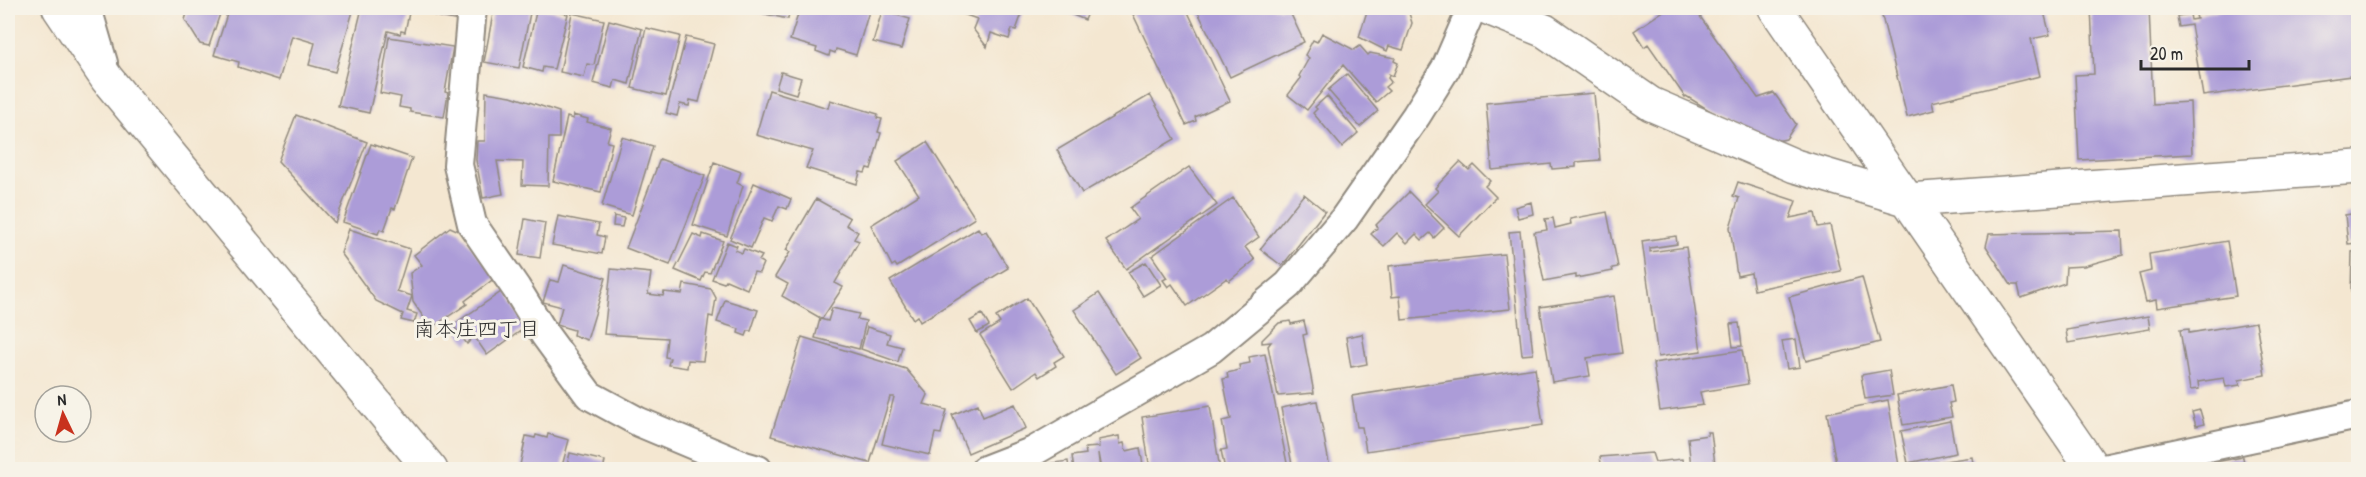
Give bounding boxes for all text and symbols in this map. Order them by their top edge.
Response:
scale bar [2141,33,2249,71]
text: 20 m [2150,41,2183,66]
district label: 南本庄四丁目 [414,314,540,343]
north arrow [33,384,93,444]
text: N [56,388,67,410]

